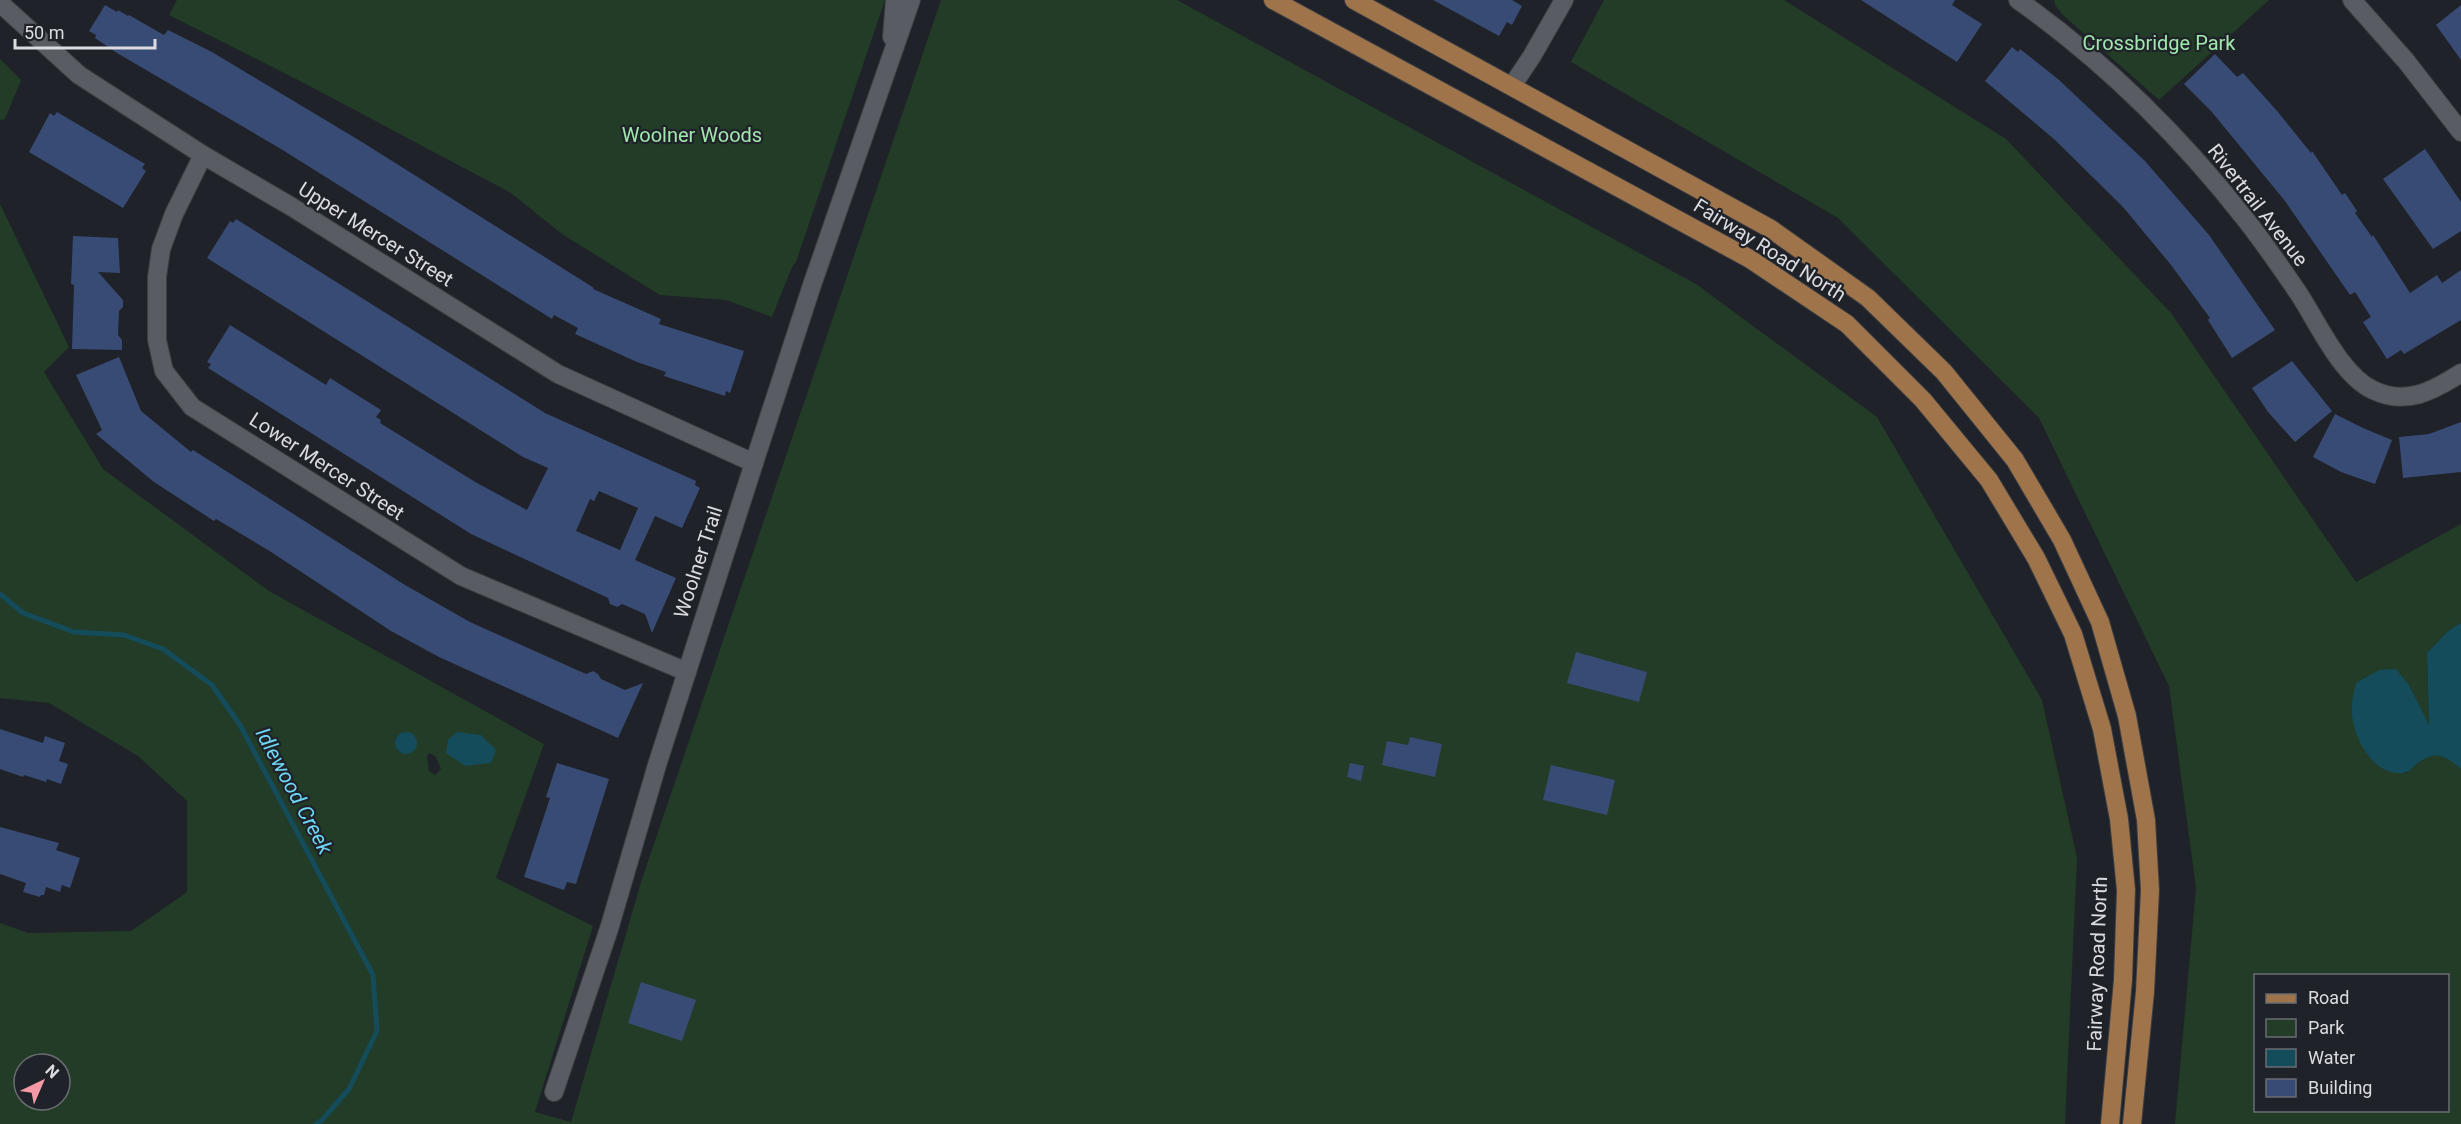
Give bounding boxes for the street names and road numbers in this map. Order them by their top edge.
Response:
street label: Rivertrail Avenue [2203,139,2313,271]
street label: Upper Mercer Street [294,177,458,291]
street label: Fairway Road North [1689,193,1851,307]
street label: Lower Mercer Street [245,407,409,525]
street label: Woolner Trail [669,503,727,621]
street label: Fairway Road North [2082,876,2112,1052]

